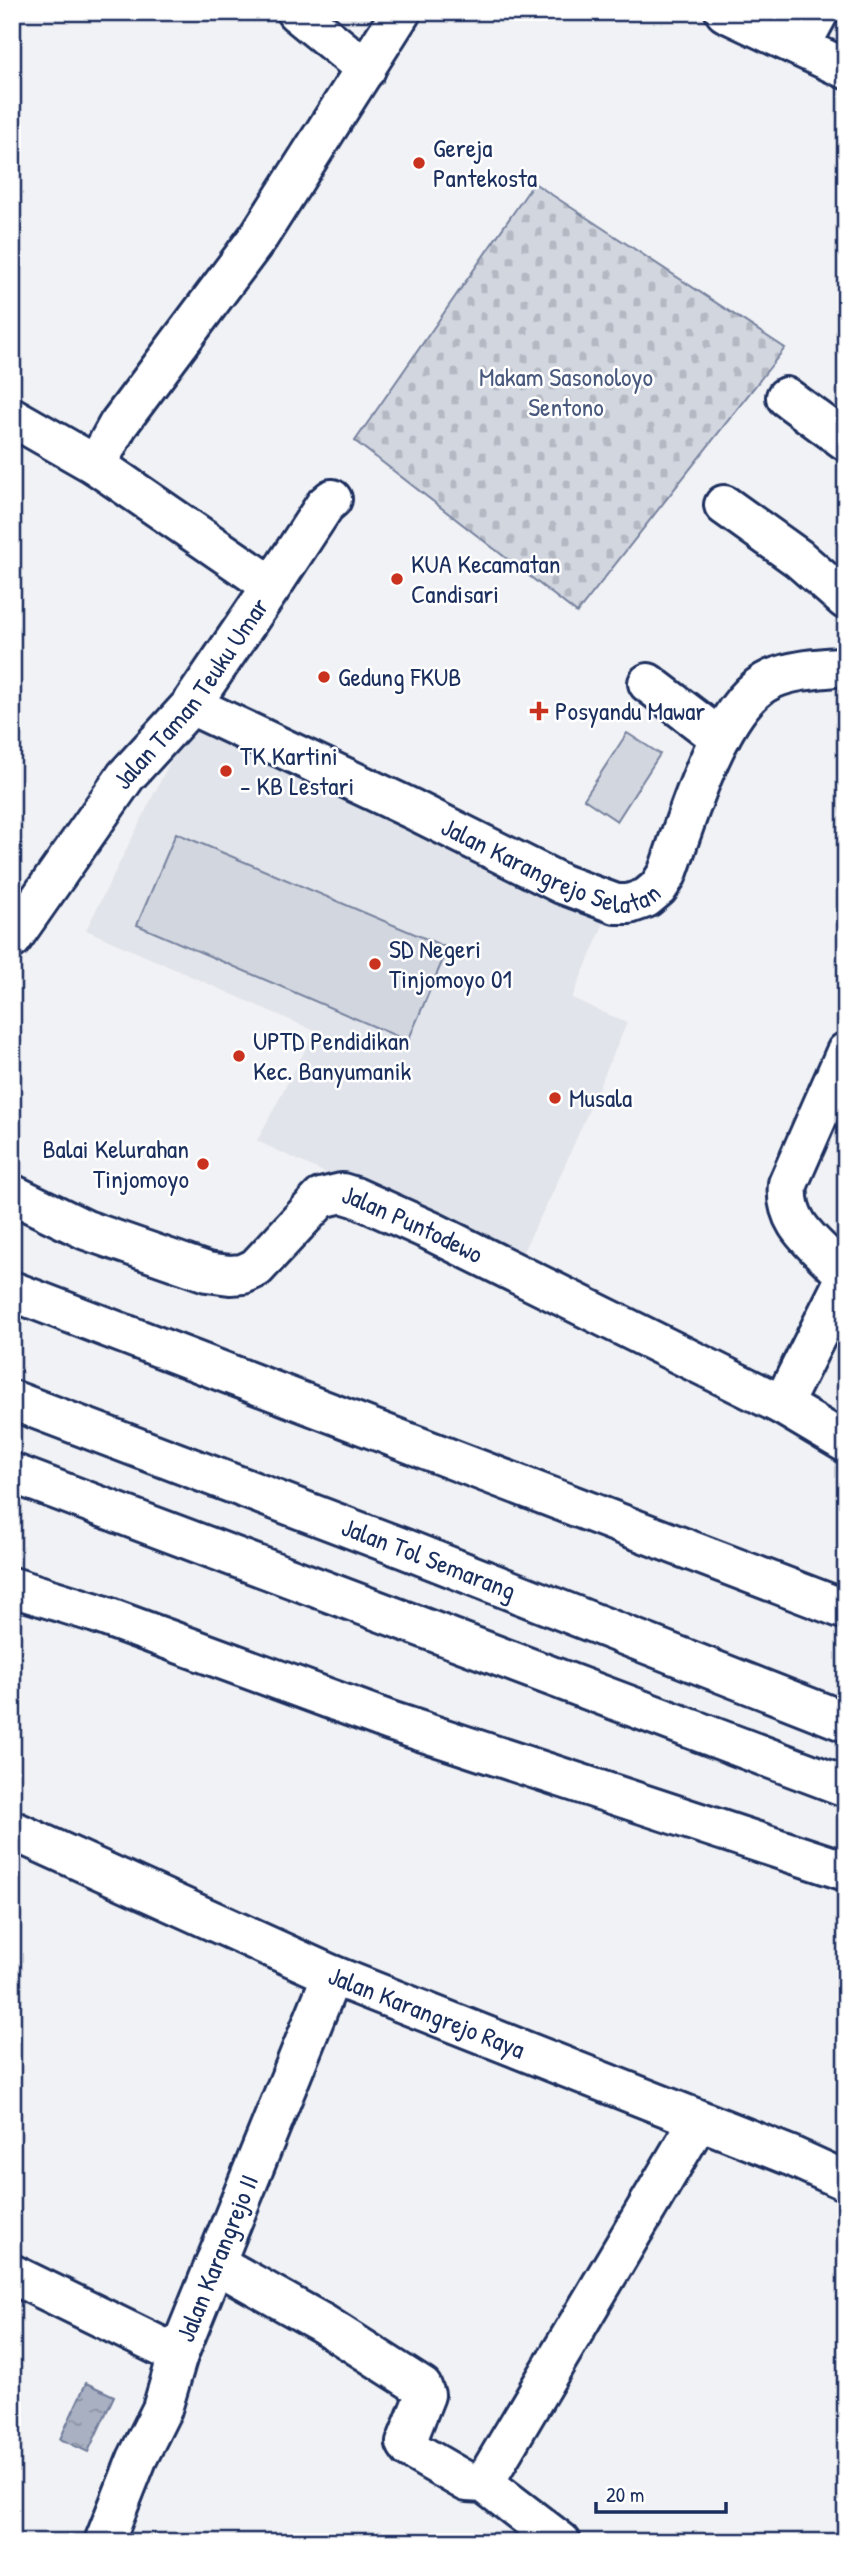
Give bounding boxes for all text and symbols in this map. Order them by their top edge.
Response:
place label: Gereja Pantekosta [433,130,537,195]
marker: Gereja Pantekosta [411,155,427,171]
park label: Makam Sasonoloyo Sentono [479,359,653,424]
place label: KUA Kecamatan Candisari [411,546,561,611]
marker: KUA Kecamatan Candisari [389,571,405,587]
street label: Jalan Taman Teuku Umar [104,590,276,796]
place label: Gedung FKUB [338,659,462,694]
marker: Gedung FKUB [316,669,332,685]
place label: Posyandu Mawar [555,693,705,728]
marker: Posyandu Mawar [529,701,549,721]
place label: TK Kartini - KB Lestari [240,738,354,803]
marker: TK Kartini - KB Lestari [218,763,234,779]
street label: Jalan Karangrejo Selatan [436,809,668,921]
place label: SD Negeri Tinjomoyo 01 [389,931,512,996]
marker: SD Negeri Tinjomoyo 01 [367,956,383,972]
place label: UPTD Pendidikan Kec. Banyumanik [253,1023,412,1088]
marker: UPTD Pendidikan Kec. Banyumanik [231,1048,247,1064]
place label: Musala [569,1080,632,1115]
marker: Musala [547,1090,563,1106]
place label: Balai Kelurahan Tinjomoyo [42,1131,189,1196]
marker: Balai Kelurahan Tinjomoyo [195,1156,211,1172]
street label: Jalan Puntodewo [338,1176,489,1271]
street label: Jalan Tol Semarang [337,1509,521,1608]
street label: Jalan Karangrejo Raya [323,1957,530,2066]
street label: Jalan Karangrejo II [167,2169,266,2347]
scale bar [596,2470,725,2514]
text: 20 m [606,2480,644,2509]

